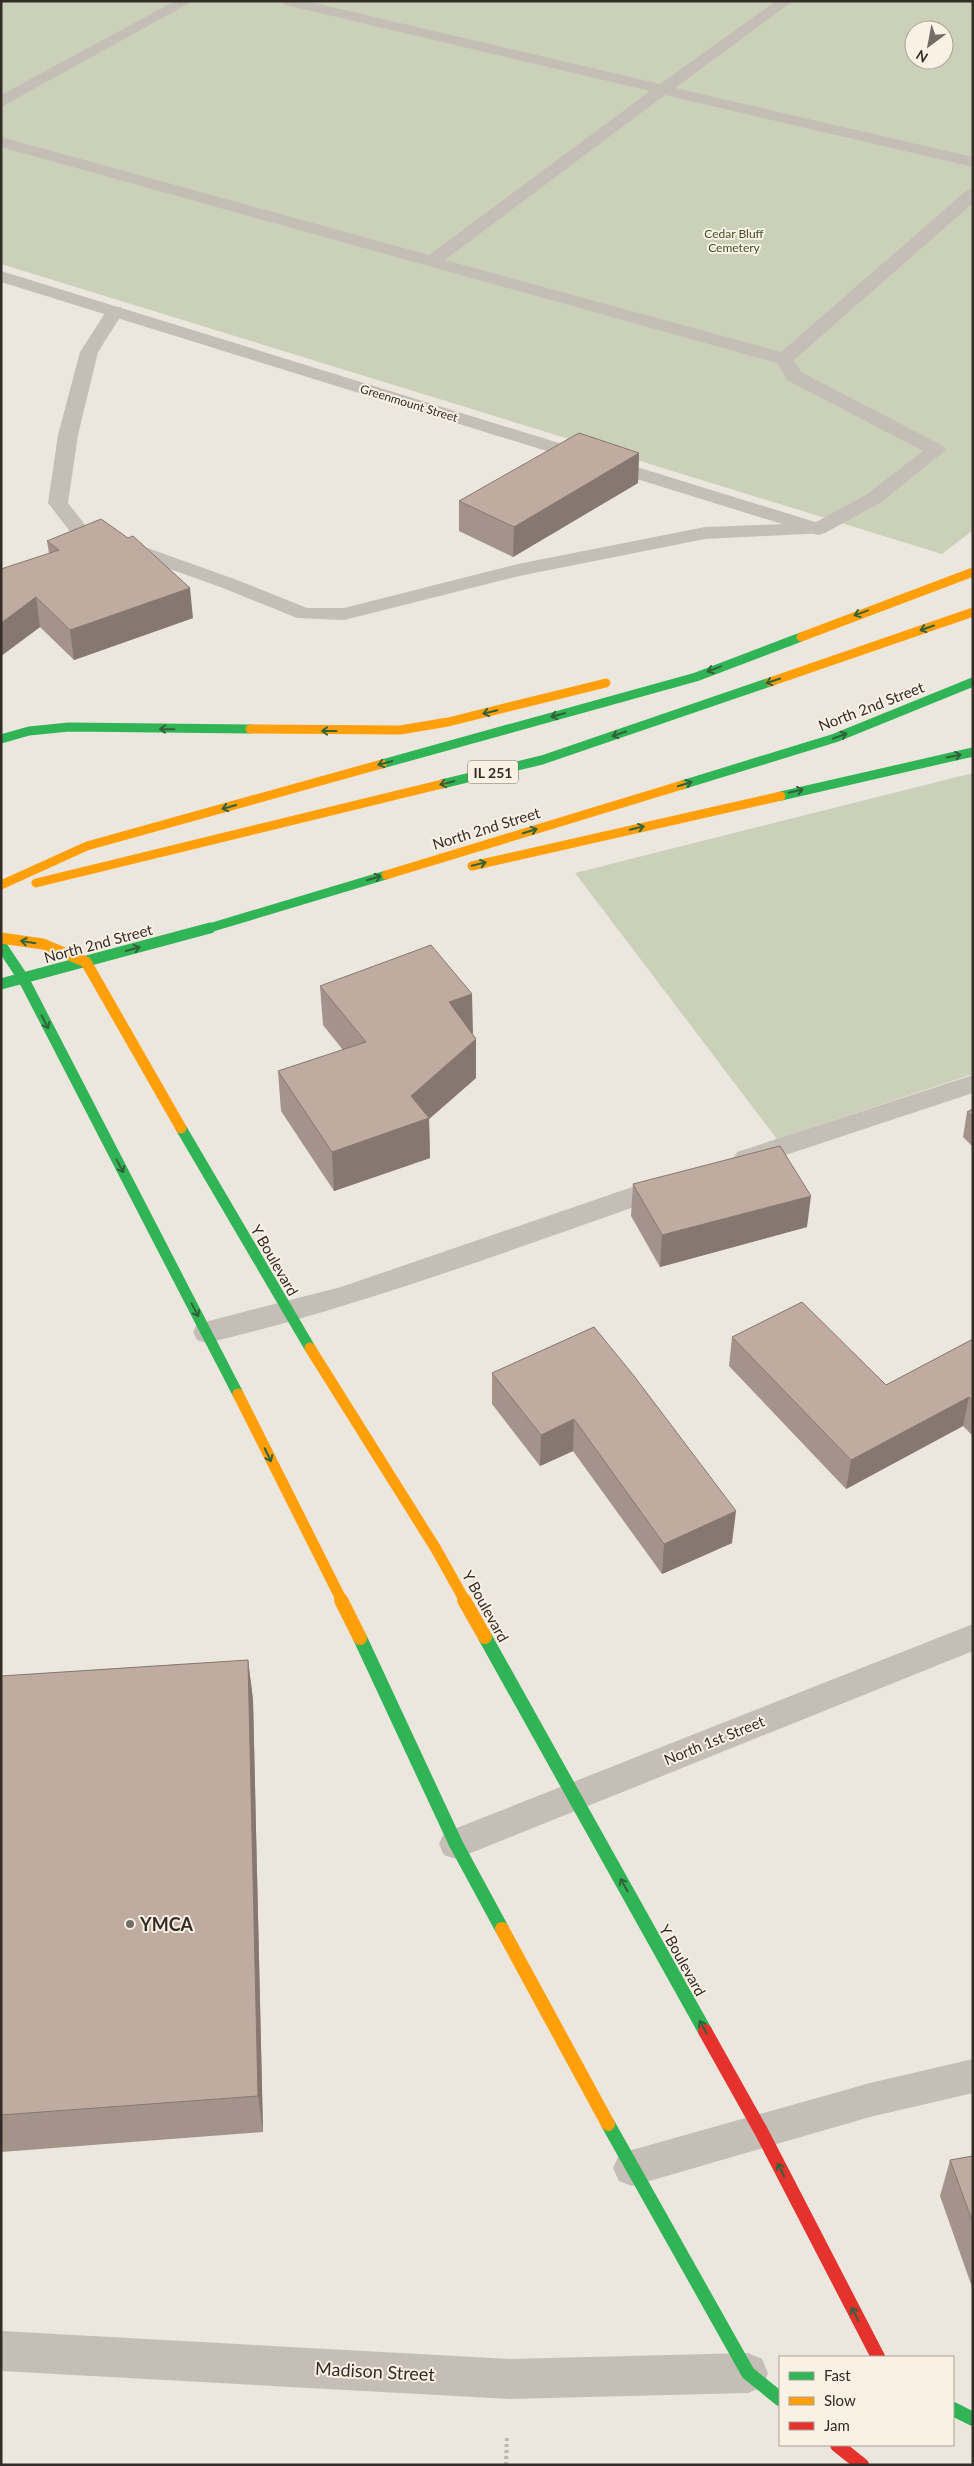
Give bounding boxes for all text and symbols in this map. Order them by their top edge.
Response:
north arrow [904,20,954,70]
text: N [913,46,931,67]
park label: Cedar Bluff Cemetery [704,226,764,255]
street label: Greenmount Street [358,381,460,425]
one-way arrow [854,609,870,618]
one-way arrow [919,624,935,633]
one-way arrow [707,665,722,675]
one-way arrow [766,677,781,686]
street label: North 2nd Street [816,677,927,734]
one-way arrow [482,708,498,717]
one-way arrow [551,711,567,720]
one-way arrow [159,724,175,734]
one-way arrow [321,726,338,736]
one-way arrow [612,730,628,739]
one-way arrow [832,731,847,740]
one-way arrow [946,751,962,760]
one-way arrow [377,759,393,769]
road number: IL 251 [468,760,518,784]
one-way arrow [677,778,693,788]
one-way arrow [439,779,455,788]
one-way arrow [787,786,803,795]
one-way arrow [221,803,237,812]
street label: North 2nd Street [430,803,543,853]
one-way arrow [629,823,645,832]
one-way arrow [521,825,537,835]
one-way arrow [471,859,487,868]
one-way arrow [366,873,381,882]
street label: North 2nd Street [42,920,155,966]
one-way arrow [20,936,36,946]
one-way arrow [124,944,140,953]
one-way arrow [40,1014,50,1029]
one-way arrow [116,1158,125,1173]
street label: Y Boulevard [247,1221,303,1299]
one-way arrow [191,1302,200,1317]
one-way arrow [264,1447,273,1462]
street label: Y Boulevard [459,1567,513,1645]
street label: North 1st Street [661,1711,767,1768]
one-way arrow [619,1878,629,1892]
place label: YMCA [139,1913,194,1935]
marker: YMCA [124,1918,136,1930]
street label: Y Boulevard [656,1921,710,1999]
one-way arrow [698,2020,707,2035]
one-way arrow [776,2162,786,2177]
one-way arrow [850,2307,859,2322]
legend [779,2356,954,2446]
street label: Madison Street [315,2357,436,2385]
text: Fast [824,2366,851,2384]
text: Slow [824,2391,856,2409]
text: Jam [824,2416,850,2434]

